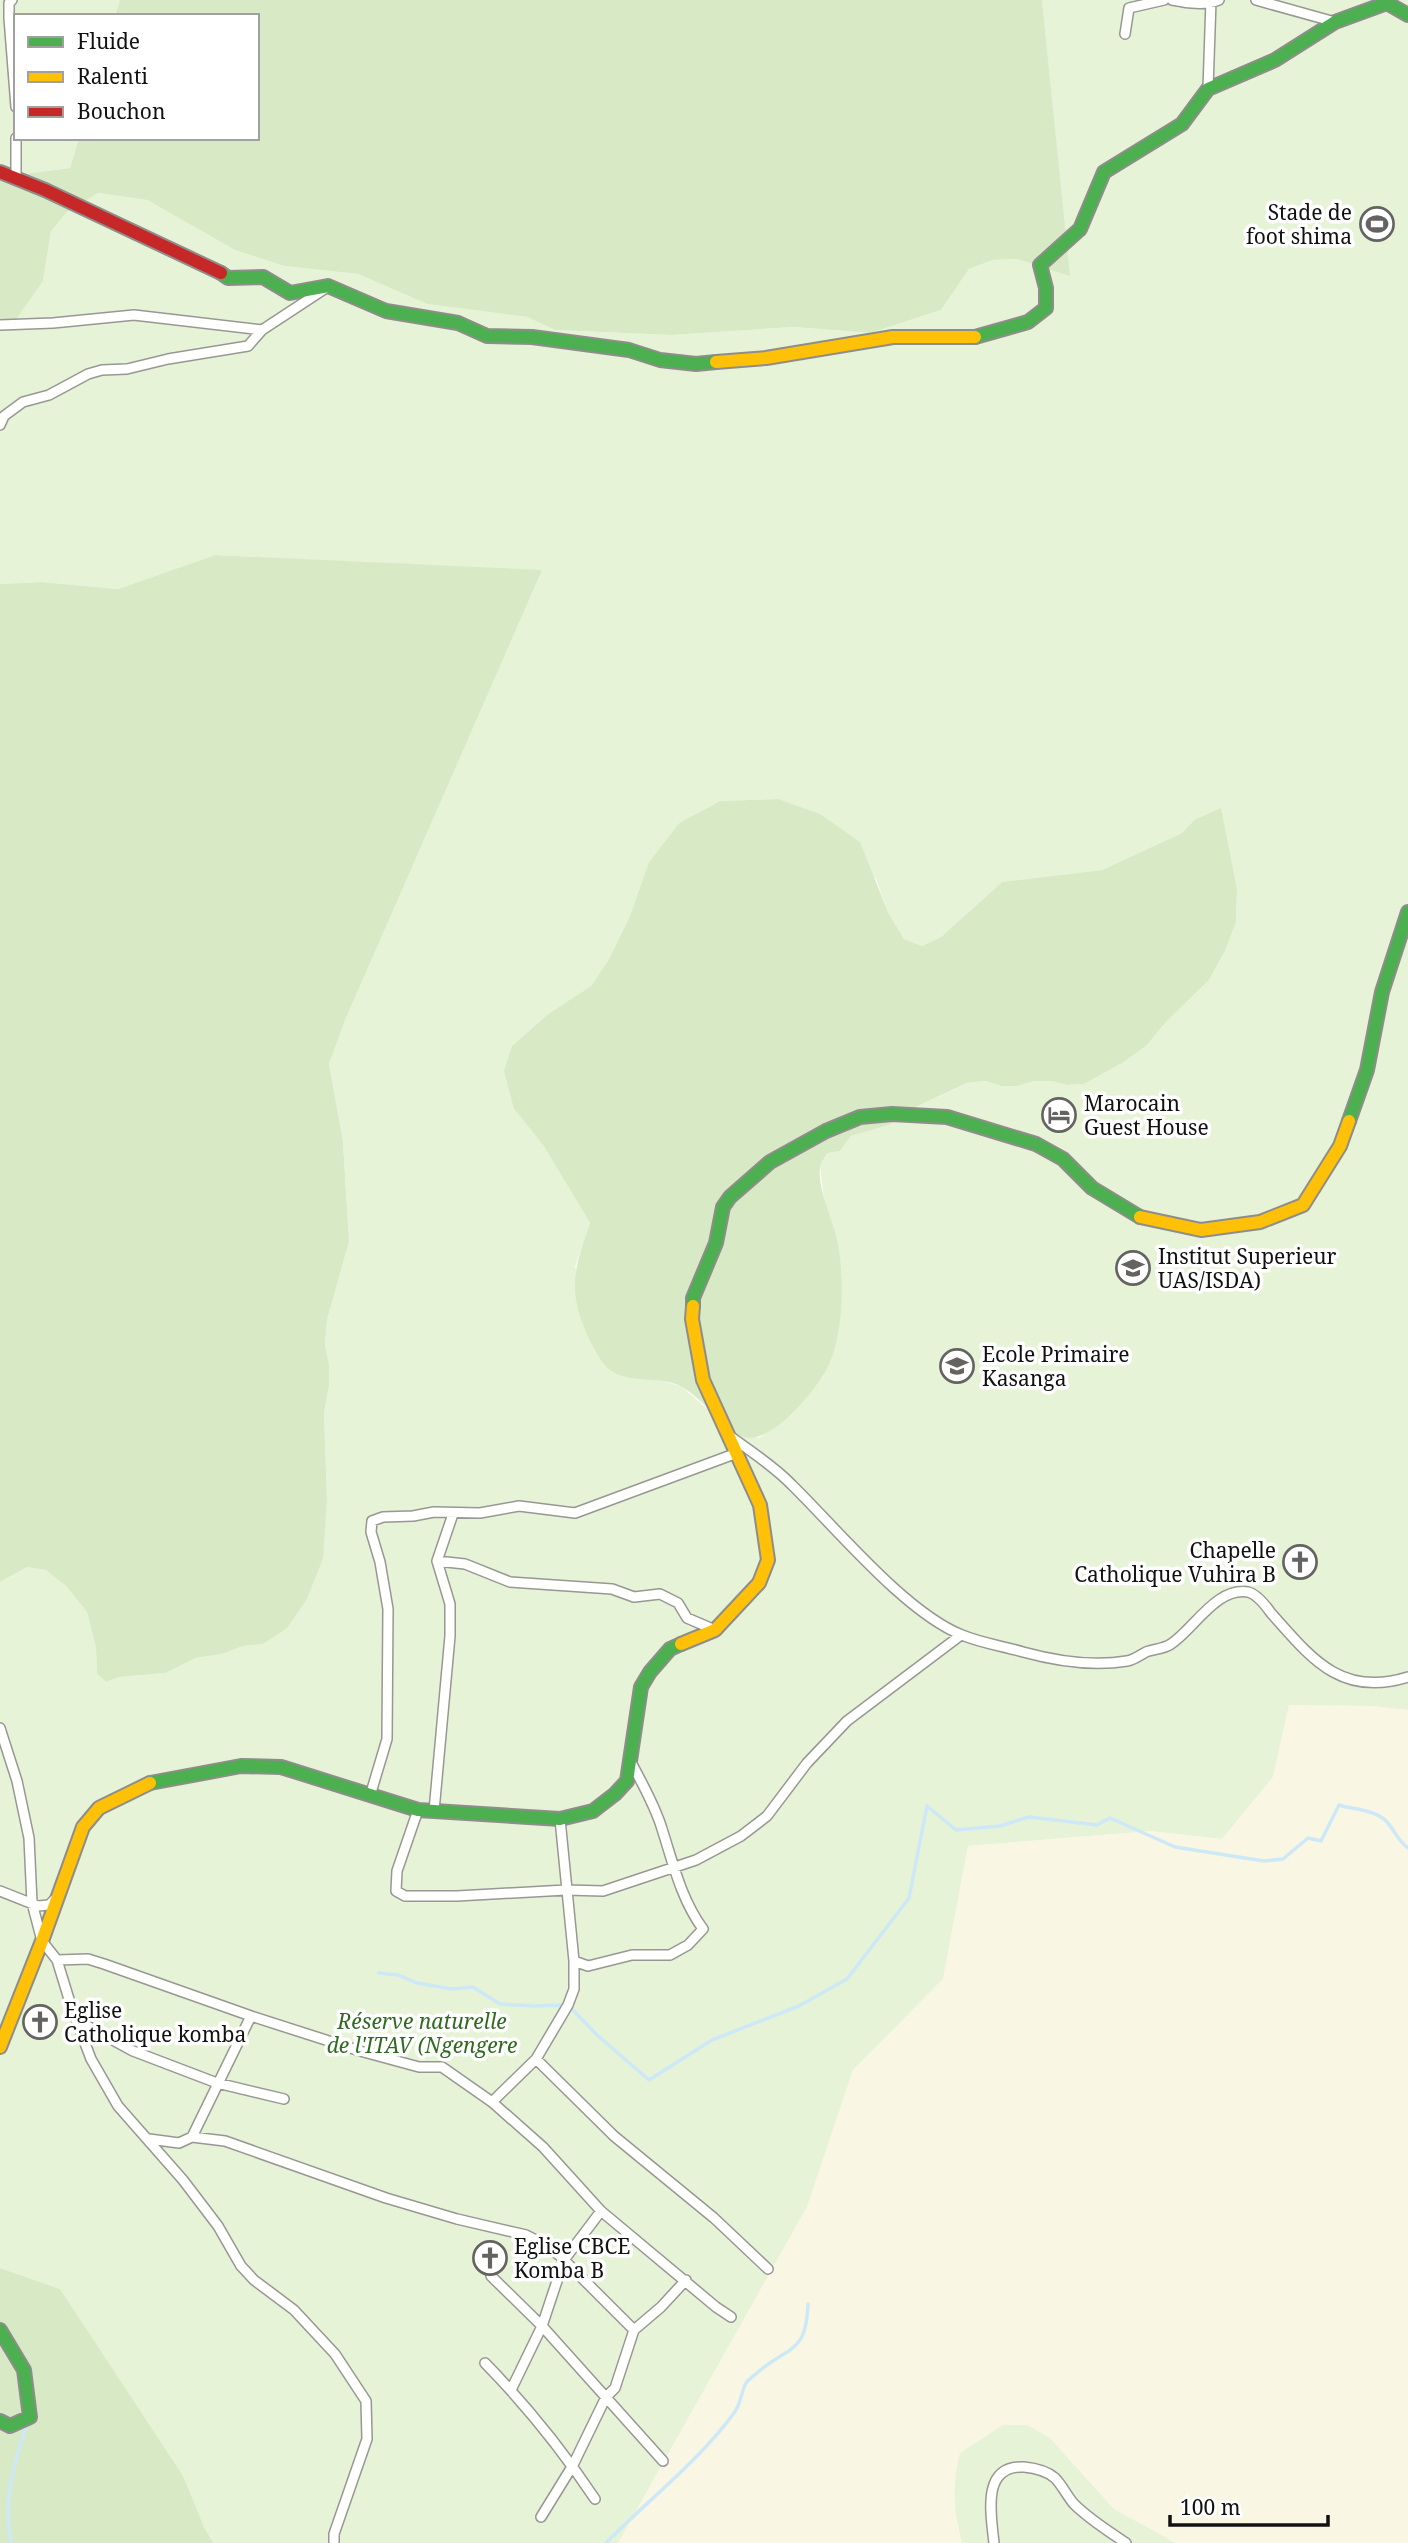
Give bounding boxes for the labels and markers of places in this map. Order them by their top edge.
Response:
place label: Stade de foot shima [1246,198,1352,250]
sports icon: Stade de foot shima [1358,205,1396,243]
place label: Marocain Guest House [1084,1089,1209,1141]
hotel icon: Marocain Guest House [1040,1096,1078,1134]
place label: Institut Superieur UAS/ISDA) [1158,1242,1336,1294]
school or university icon: Institut Superieur UAS/ISDA) [1114,1249,1152,1287]
place label: Ecole Primaire Kasanga [982,1340,1130,1392]
school or university icon: Ecole Primaire Kasanga [938,1347,976,1385]
place label: Chapelle Catholique Vuhira B [1074,1536,1276,1588]
church icon: Chapelle Catholique Vuhira B [1281,1543,1319,1581]
place label: Eglise Catholique komba [64,1996,246,2048]
church icon: Eglise Catholique komba [21,2003,59,2041]
place label: Eglise CBCE Komba B [514,2232,630,2284]
church icon: Eglise CBCE Komba B [471,2239,509,2277]

